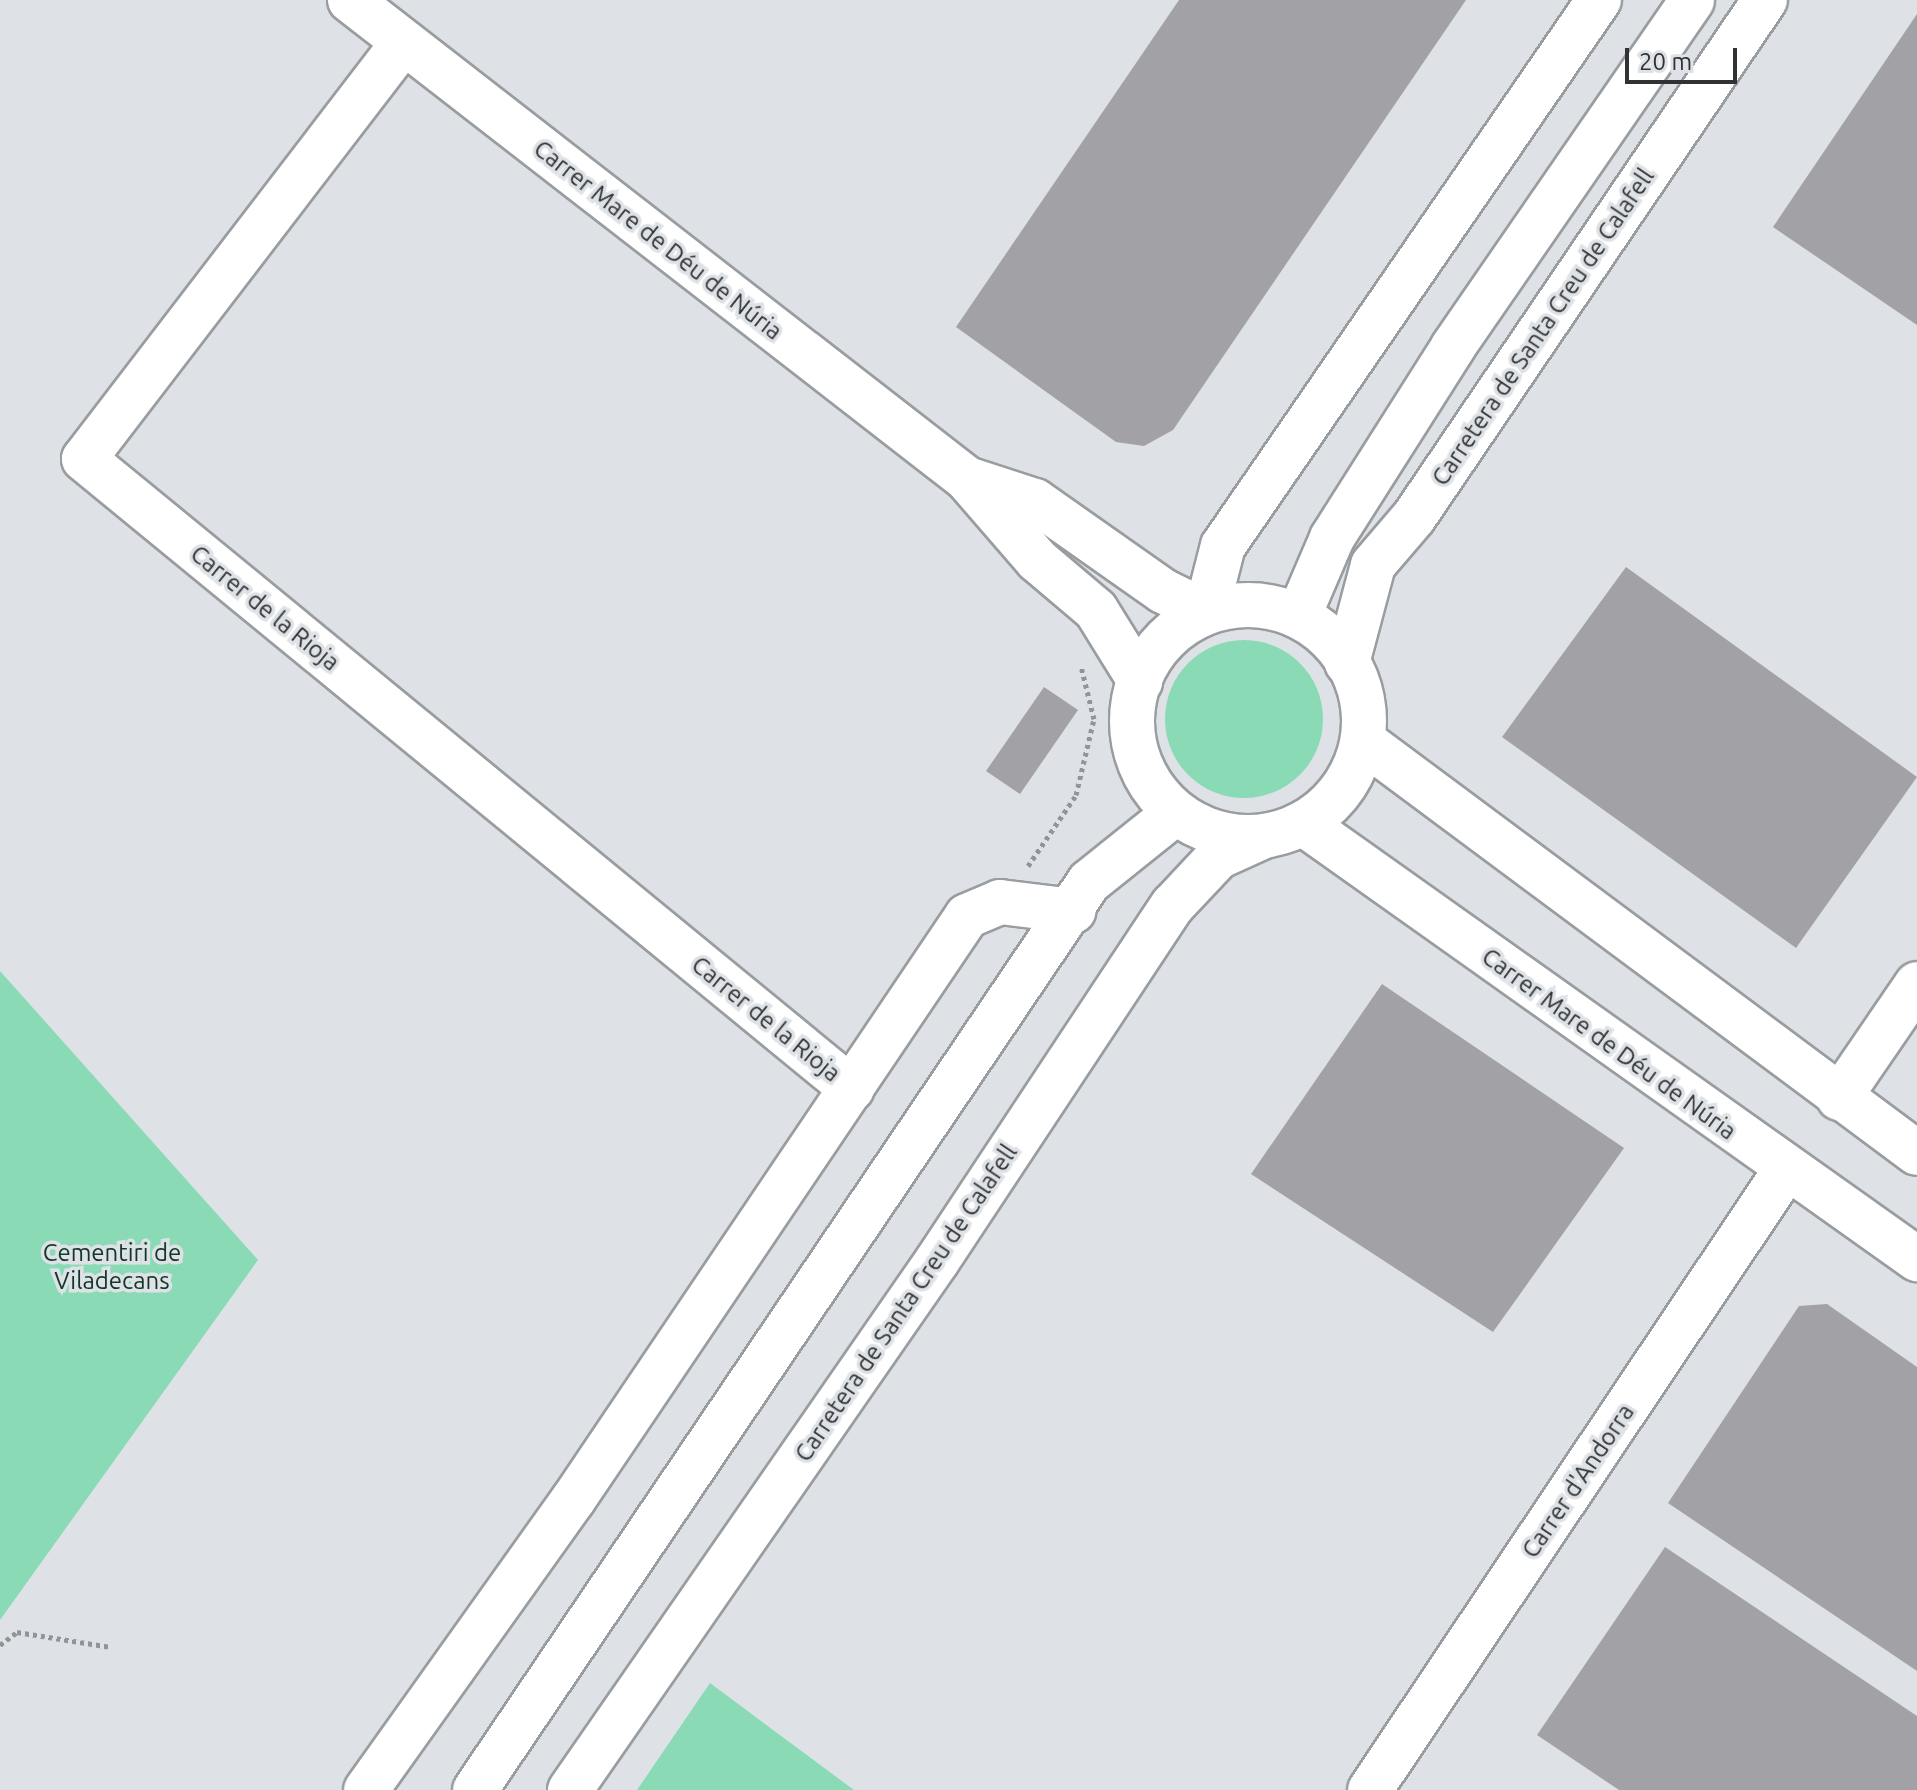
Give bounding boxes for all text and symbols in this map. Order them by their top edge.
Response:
scale bar [1629,32,1741,82]
text: 20 m [1639,48,1692,75]
street label: Carrer Mare de Déu de Núria [528,134,788,346]
street label: Carretera de Santa Creu de Calafell [1426,163,1660,491]
street label: Carrer de la Rioja [185,539,345,677]
street label: Carrer Mare de Déu de Núria [1476,942,1742,1146]
street label: Carrer de la Rioja [686,950,846,1088]
street label: Carretera de Santa Creu de Calafell [789,1139,1023,1467]
park label: Cementiri de Viladecans [43,1239,181,1295]
street label: Carrer d'Andorra [1516,1399,1640,1563]

